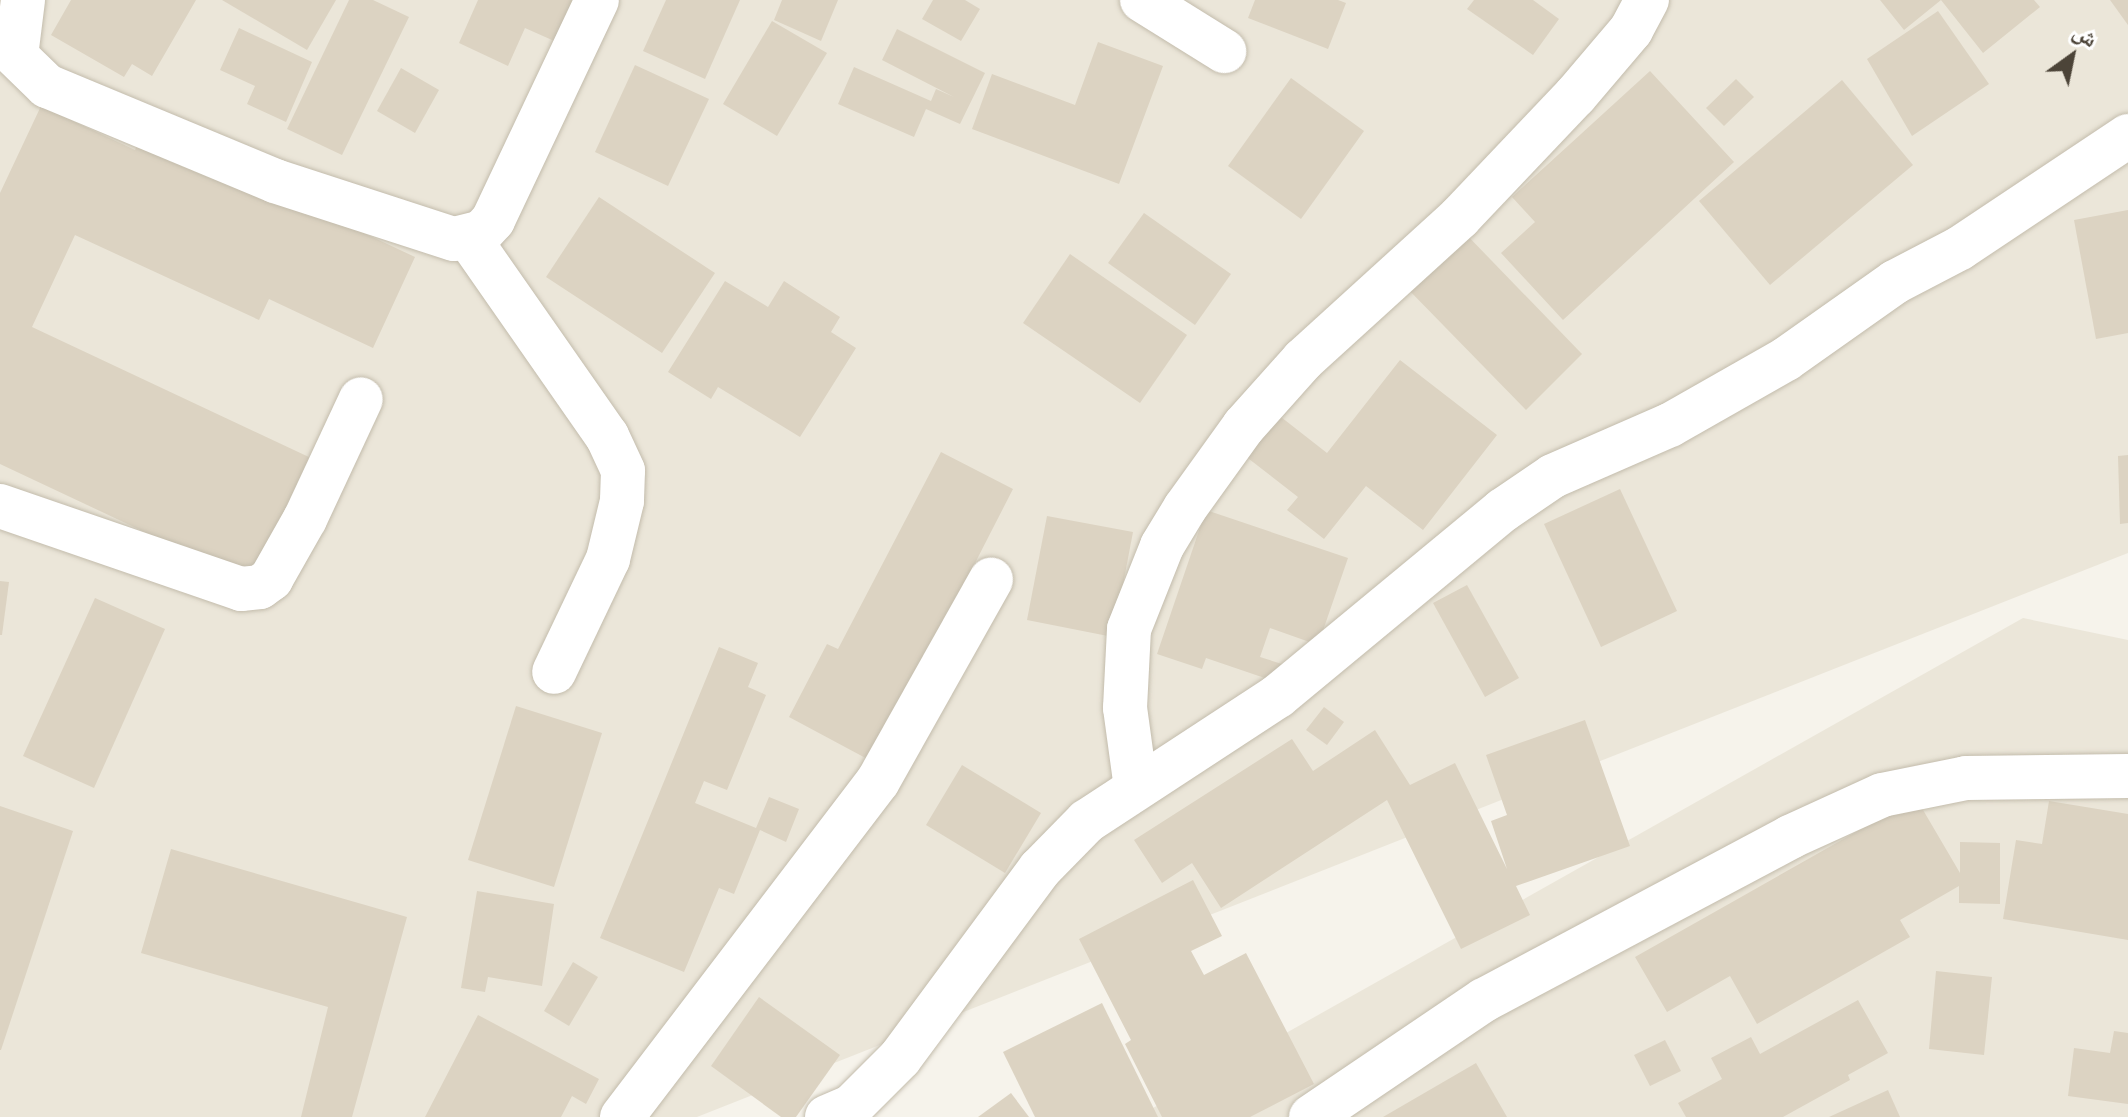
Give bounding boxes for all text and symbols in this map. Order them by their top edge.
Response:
north arrow [2032,16,2112,96]
text: ش [2068,18,2102,53]

